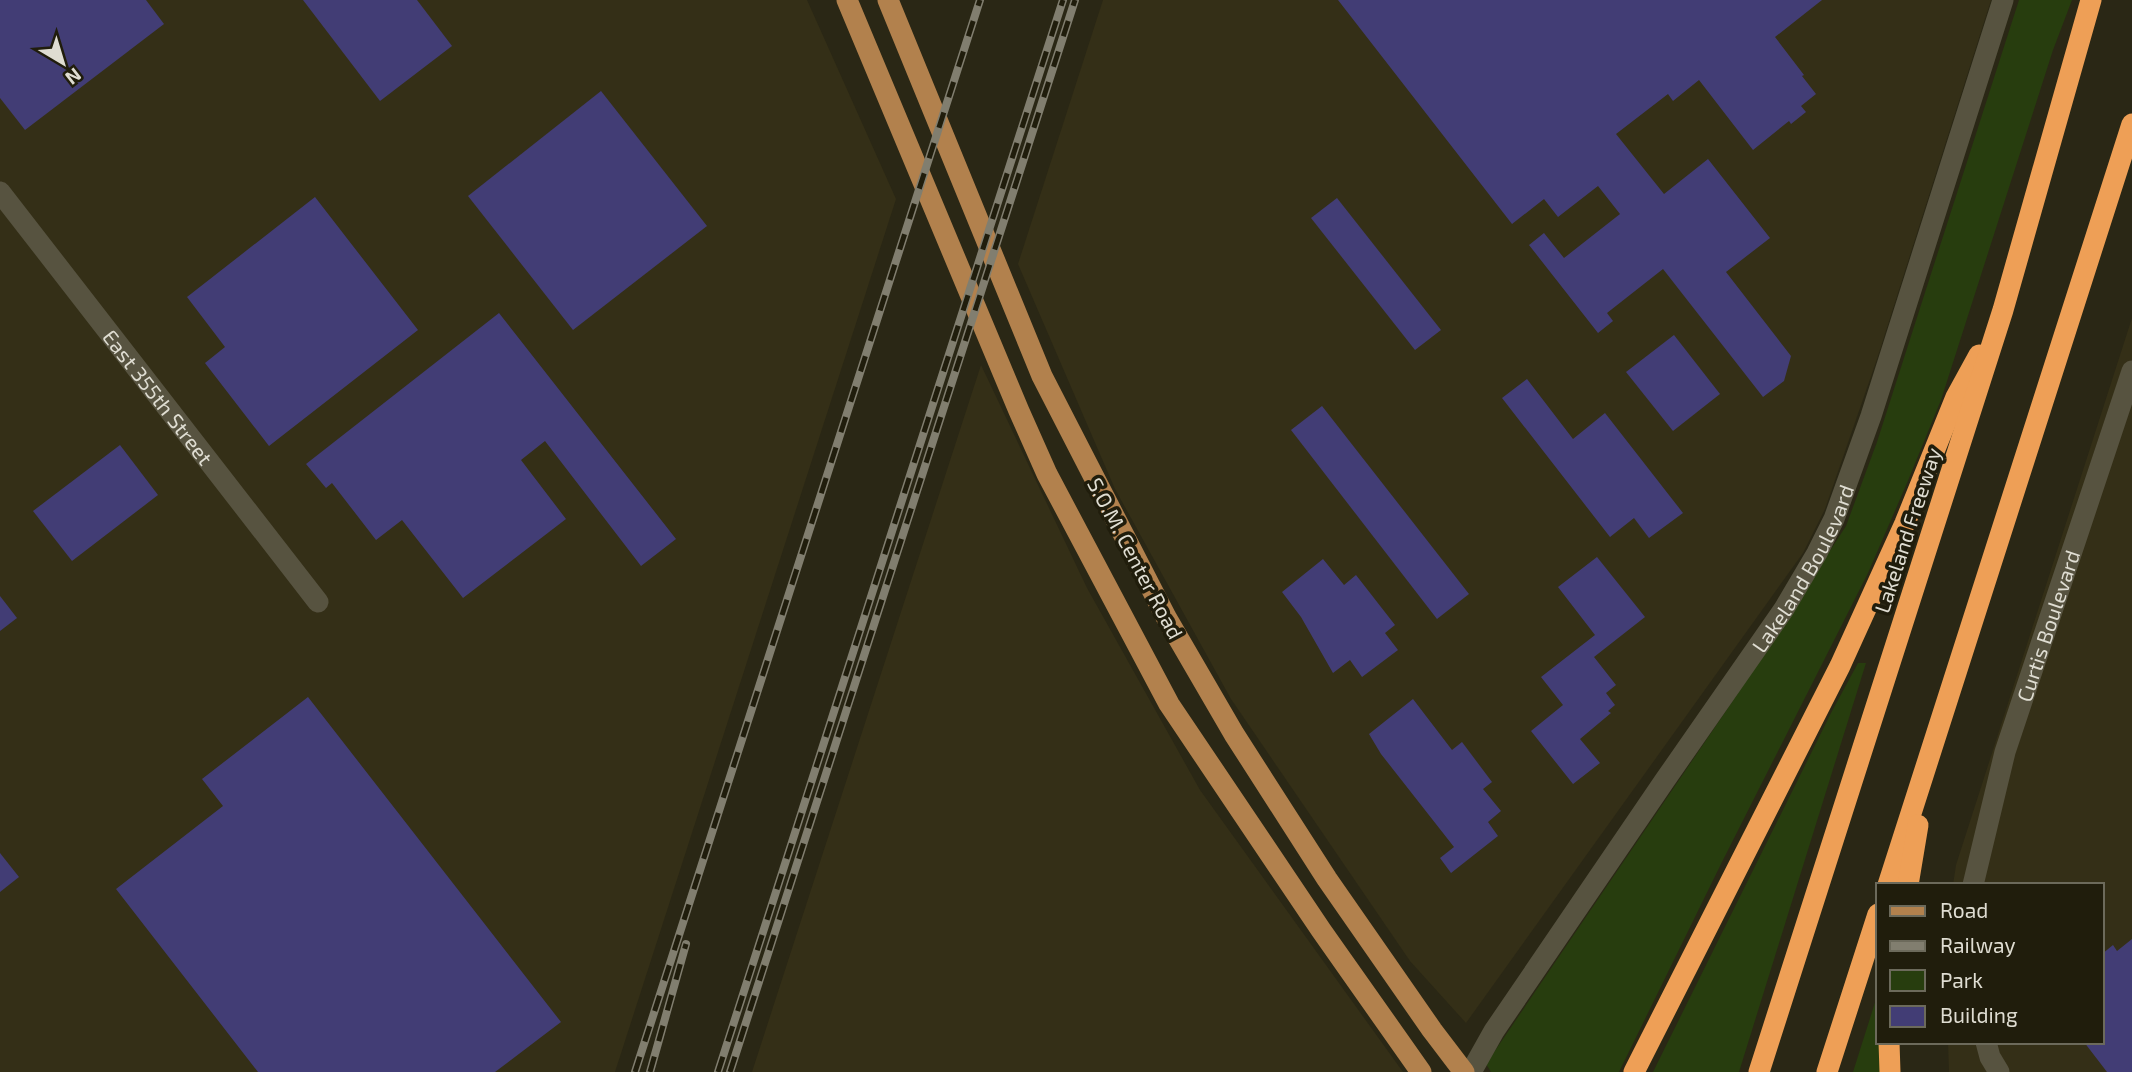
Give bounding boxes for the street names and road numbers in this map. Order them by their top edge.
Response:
street label: East 355th Street [99,324,219,469]
street label: Lakeland Freeway [1869,444,1945,616]
street label: S.O.M. Center Road [1083,473,1189,643]
street label: Lakeland Boulevard [1746,481,1858,656]
street label: Curtis Boulevard [2010,547,2084,705]

